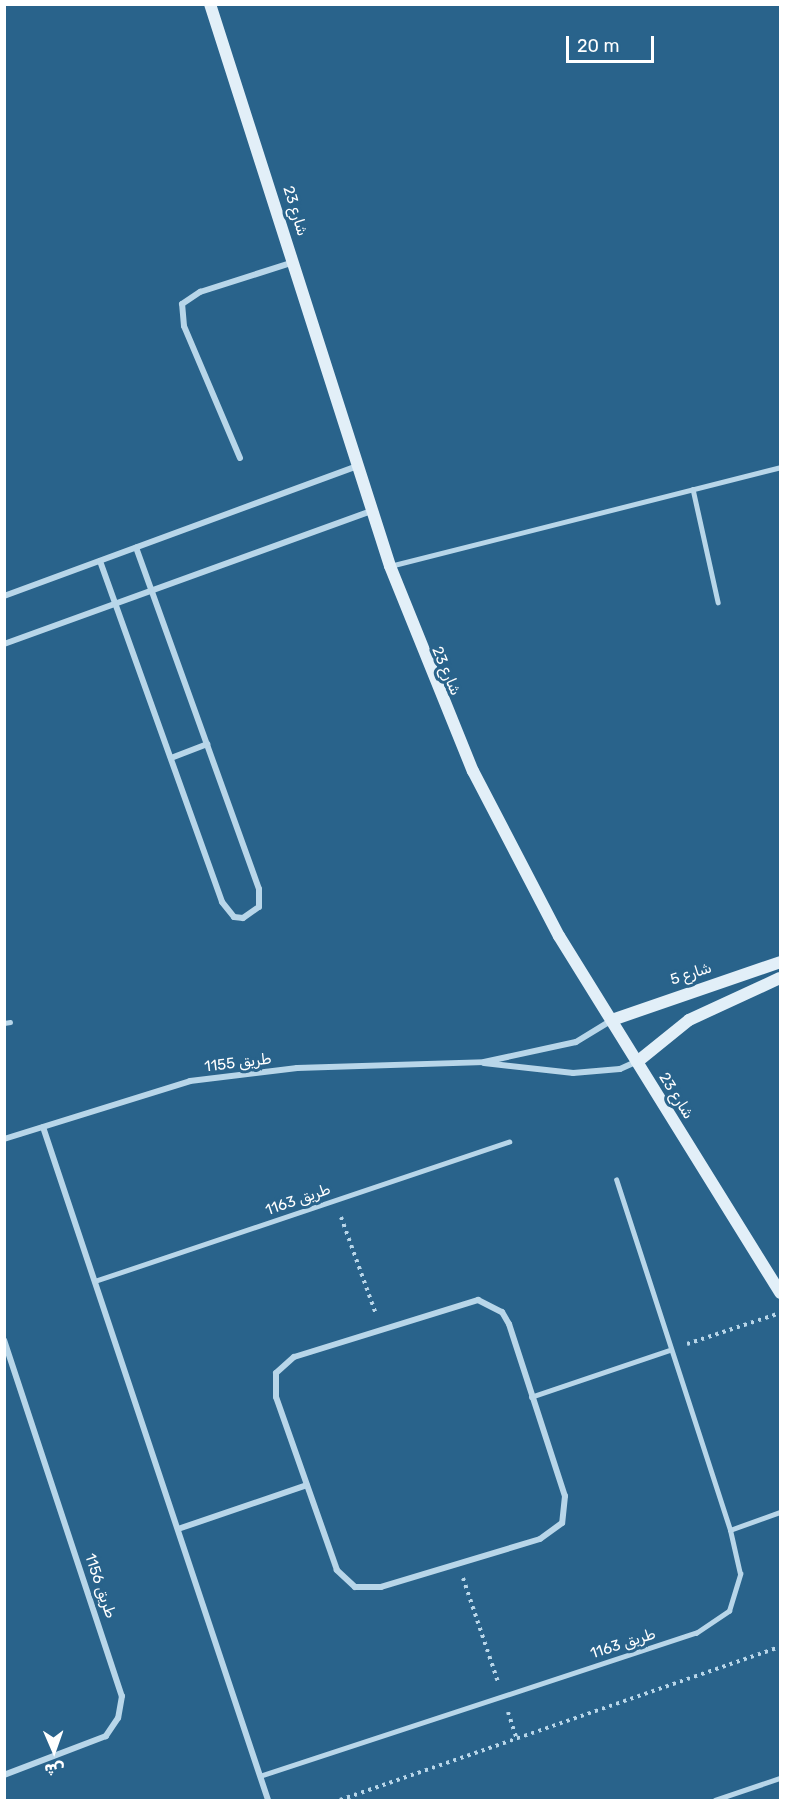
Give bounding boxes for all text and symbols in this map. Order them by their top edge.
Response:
scale bar [569,24,658,62]
text: 20 m [577,35,619,57]
street label: شارع 23 [279,184,311,238]
street label: شارع 23 [428,644,464,698]
street label: شارع 5 [668,959,714,989]
street label: طريق 1155 [203,1050,273,1076]
street label: شارع 23 [655,1069,697,1123]
street label: طريق 1163 [263,1180,333,1220]
street label: طريق 1156 [81,1551,119,1621]
street label: طريق 1163 [588,1625,658,1663]
north arrow [24,1721,84,1781]
text: ش [44,1760,65,1779]

